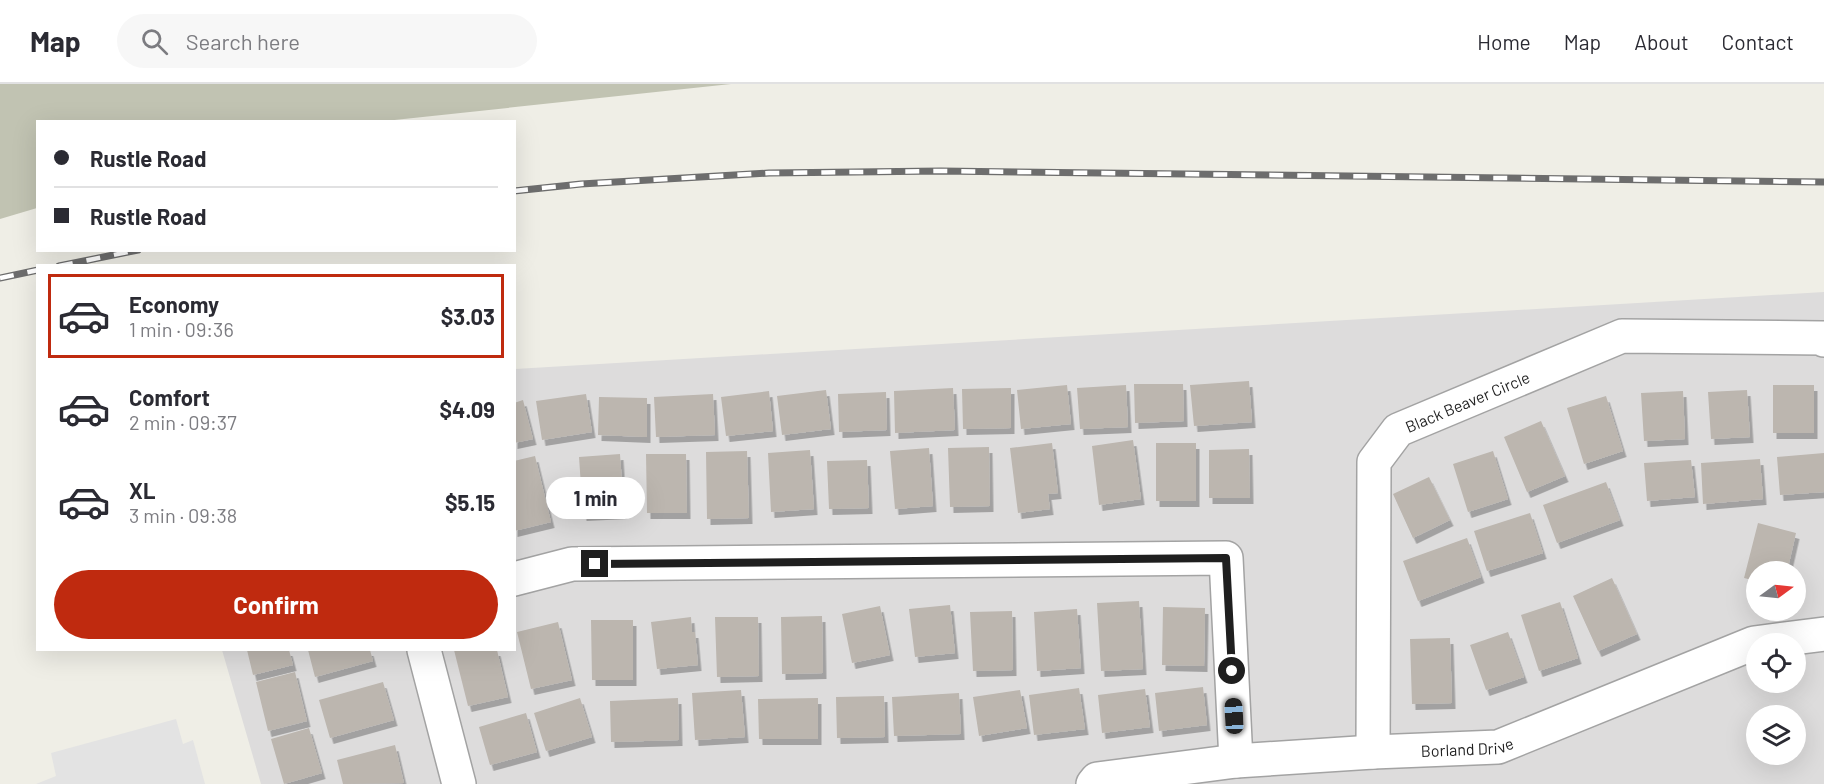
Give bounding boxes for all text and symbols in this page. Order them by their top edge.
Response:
search box [117,14,537,68]
text: Map [30,24,81,58]
icon: search [138,25,171,58]
text: Search here [186,28,300,54]
text: Home [1477,29,1531,54]
text: Map [1564,29,1601,54]
text: About [1634,29,1689,54]
text: Contact [1722,29,1794,54]
text: Rustle Road [90,145,206,171]
text: Rustle Road [90,203,206,229]
icon: car [57,289,111,343]
text: Economy [129,291,219,317]
text: $3.03 [441,303,495,329]
text: 1 min · 09:36 [129,317,234,341]
street label: Black Beaver Circle [1402,366,1532,435]
icon: car [57,382,111,436]
text: Comfort [129,384,210,410]
text: $4.09 [440,396,495,422]
text: 2 min · 09:37 [129,410,237,434]
icon: car [57,475,111,529]
text: XL [129,477,155,503]
callout: 1 min [546,477,644,519]
text: 1 min [574,486,617,510]
text: $5.15 [445,489,495,515]
text: 3 min · 09:38 [129,503,237,527]
route end [581,550,608,577]
north arrow [1746,561,1806,621]
map controls [1746,561,1806,765]
button: Confirm [54,570,498,639]
button: locate [1746,633,1806,693]
route start [1218,657,1245,684]
car [1224,698,1244,734]
button: layers [1746,705,1806,765]
street label: Borland Drive [1420,732,1516,760]

